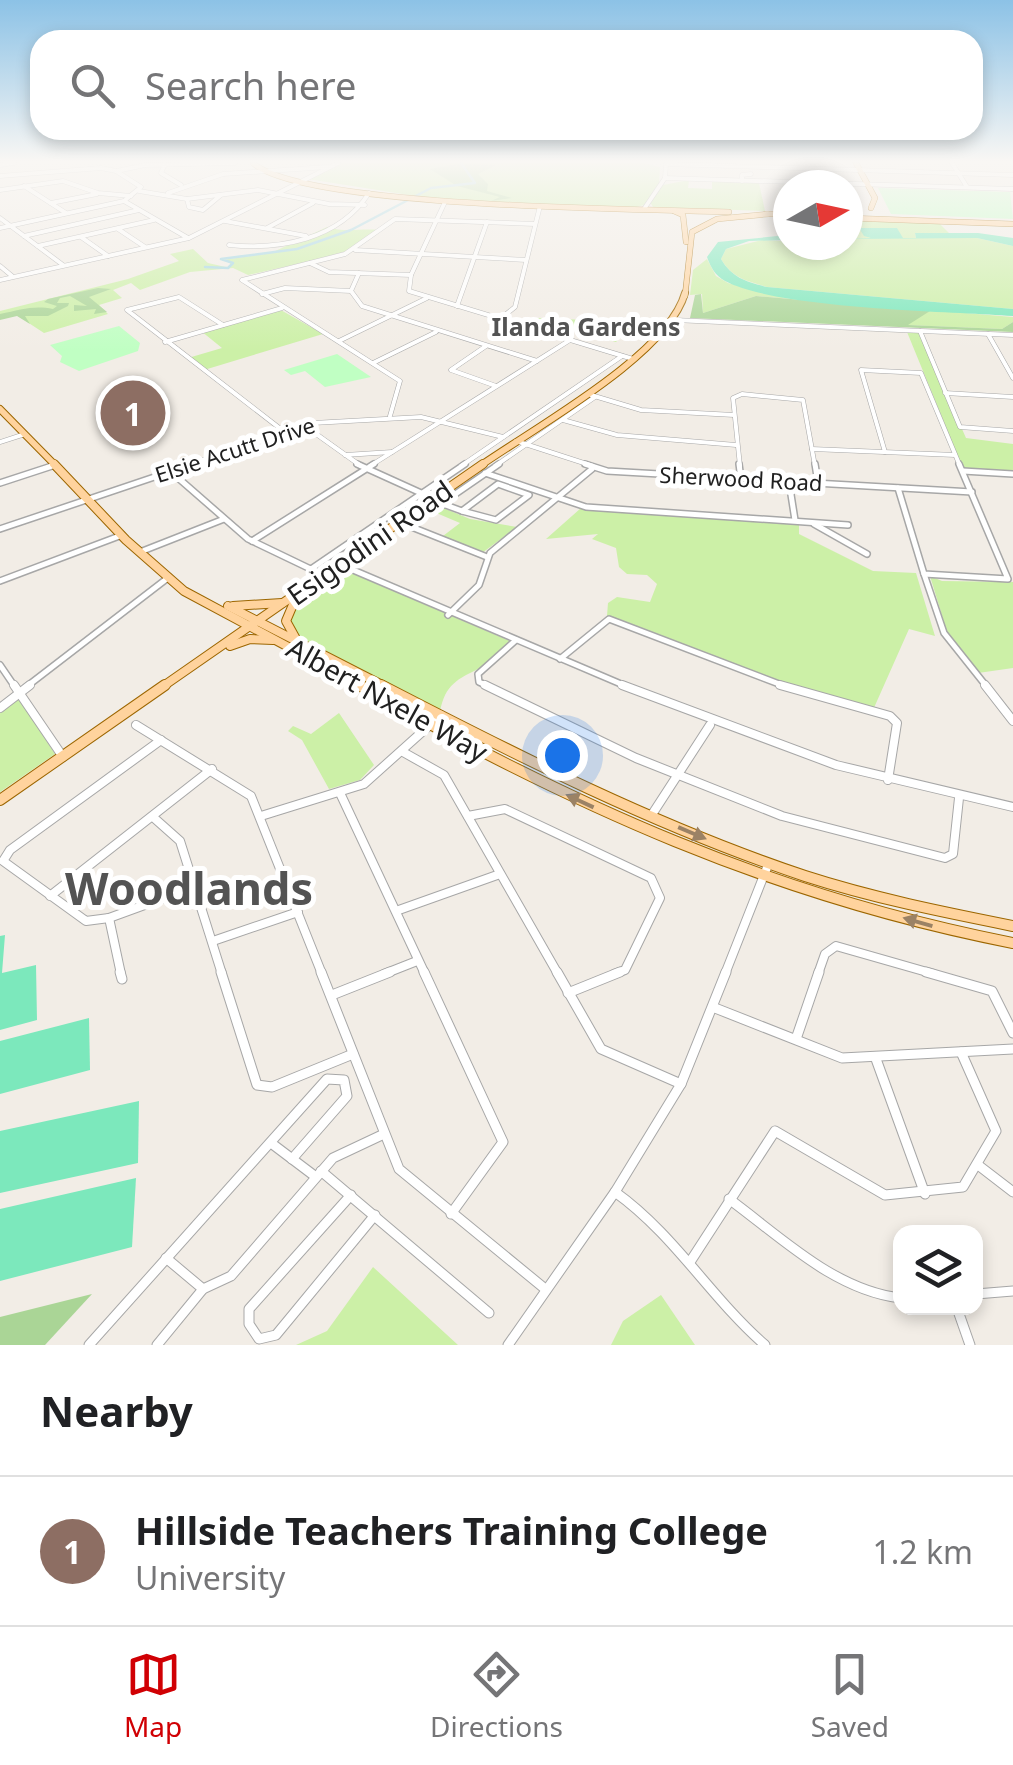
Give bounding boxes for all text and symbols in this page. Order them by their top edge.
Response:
search box [30,30,983,140]
icon: search [65,58,120,113]
text: Search here [145,59,356,111]
north arrow [773,170,863,260]
district label: Ilanda Gardens [492,309,680,343]
pin: 1 [100,376,166,450]
street label: Elsie Acutt Drive [151,409,318,489]
street label: Sherwood Road [659,459,823,497]
street label: Esigodini Road [279,471,460,613]
street label: Albert Nxele Way [280,628,495,770]
your location [537,730,588,781]
one-way arrow [565,793,594,809]
one-way arrow [677,826,707,842]
district label: Woodlands [65,857,313,918]
one-way arrow [902,914,933,930]
map controls [893,1225,983,1315]
button: layers [893,1225,983,1315]
text: Nearby [40,1382,193,1439]
text: Hillside Teachers Training College [135,1504,768,1556]
text: 1 [63,1530,82,1573]
text: 1.2 km [872,1530,973,1573]
text: University [135,1556,285,1599]
tab: Map [124,1647,182,1745]
tab: Directions [430,1647,563,1745]
tab: Saved [811,1647,889,1745]

